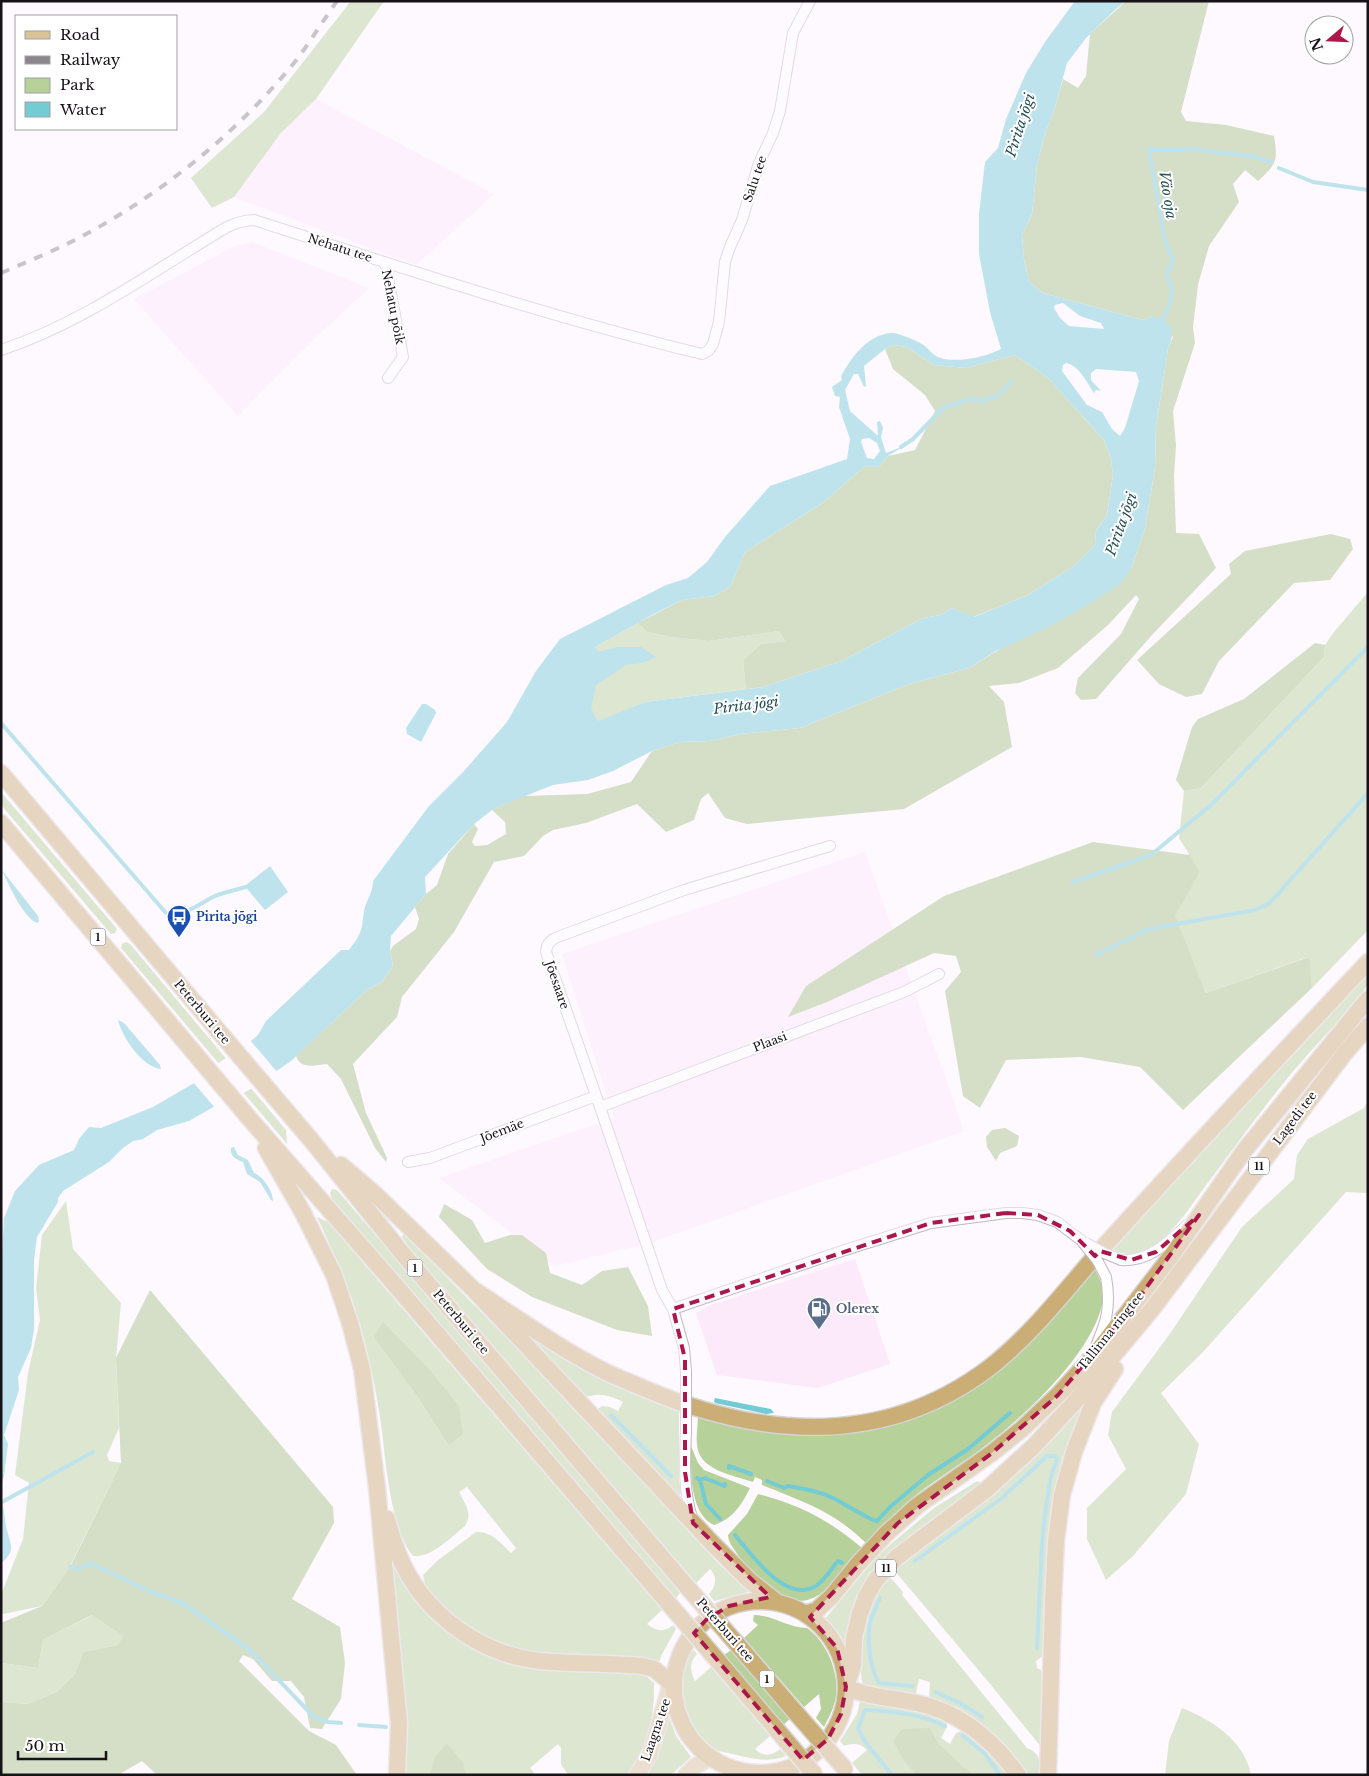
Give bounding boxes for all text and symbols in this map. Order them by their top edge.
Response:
legend [15,15,178,130]
north arrow [1304,15,1354,65]
text: Road [60,25,100,44]
text: N [1306,35,1327,53]
text: Railway [60,50,121,69]
text: Park [60,75,96,94]
water label: Pirita jõgi [1001,91,1039,160]
text: Water [59,100,107,119]
street label: Salu tee [740,154,769,204]
water label: Väo oja [1155,170,1181,220]
street label: Nehatu tee [306,230,374,265]
street label: Nehatu põik [379,268,408,346]
water label: Pirita jõgi [1101,490,1141,559]
water label: Pirita jõgi [711,692,780,718]
bus stop icon: Pirita jõgi [166,904,192,938]
place label: Pirita jõgi [196,909,258,924]
road number: 1 [90,929,106,946]
street label: Jõesaare [542,957,573,1011]
street label: Peterburi tee [171,976,234,1047]
street label: Plaasi [751,1028,789,1055]
street label: Lagedi tee [1270,1088,1320,1147]
street label: Jõemäe [476,1115,526,1146]
road number: 11 [1249,1158,1269,1174]
road number: 1 [408,1260,422,1276]
street label: Peterburi tee [430,1286,493,1357]
street label: Tallinna ringtee [1074,1288,1147,1373]
fuel station icon: Olerex [806,1296,832,1330]
place label: Olerex [836,1301,879,1316]
road number: 11 [876,1560,896,1576]
street label: Peterburi tee [694,1595,757,1665]
road number: 1 [760,1670,774,1688]
street label: Laagna tee [638,1696,673,1763]
scale bar [18,1728,105,1760]
text: 50 m [25,1736,65,1755]

